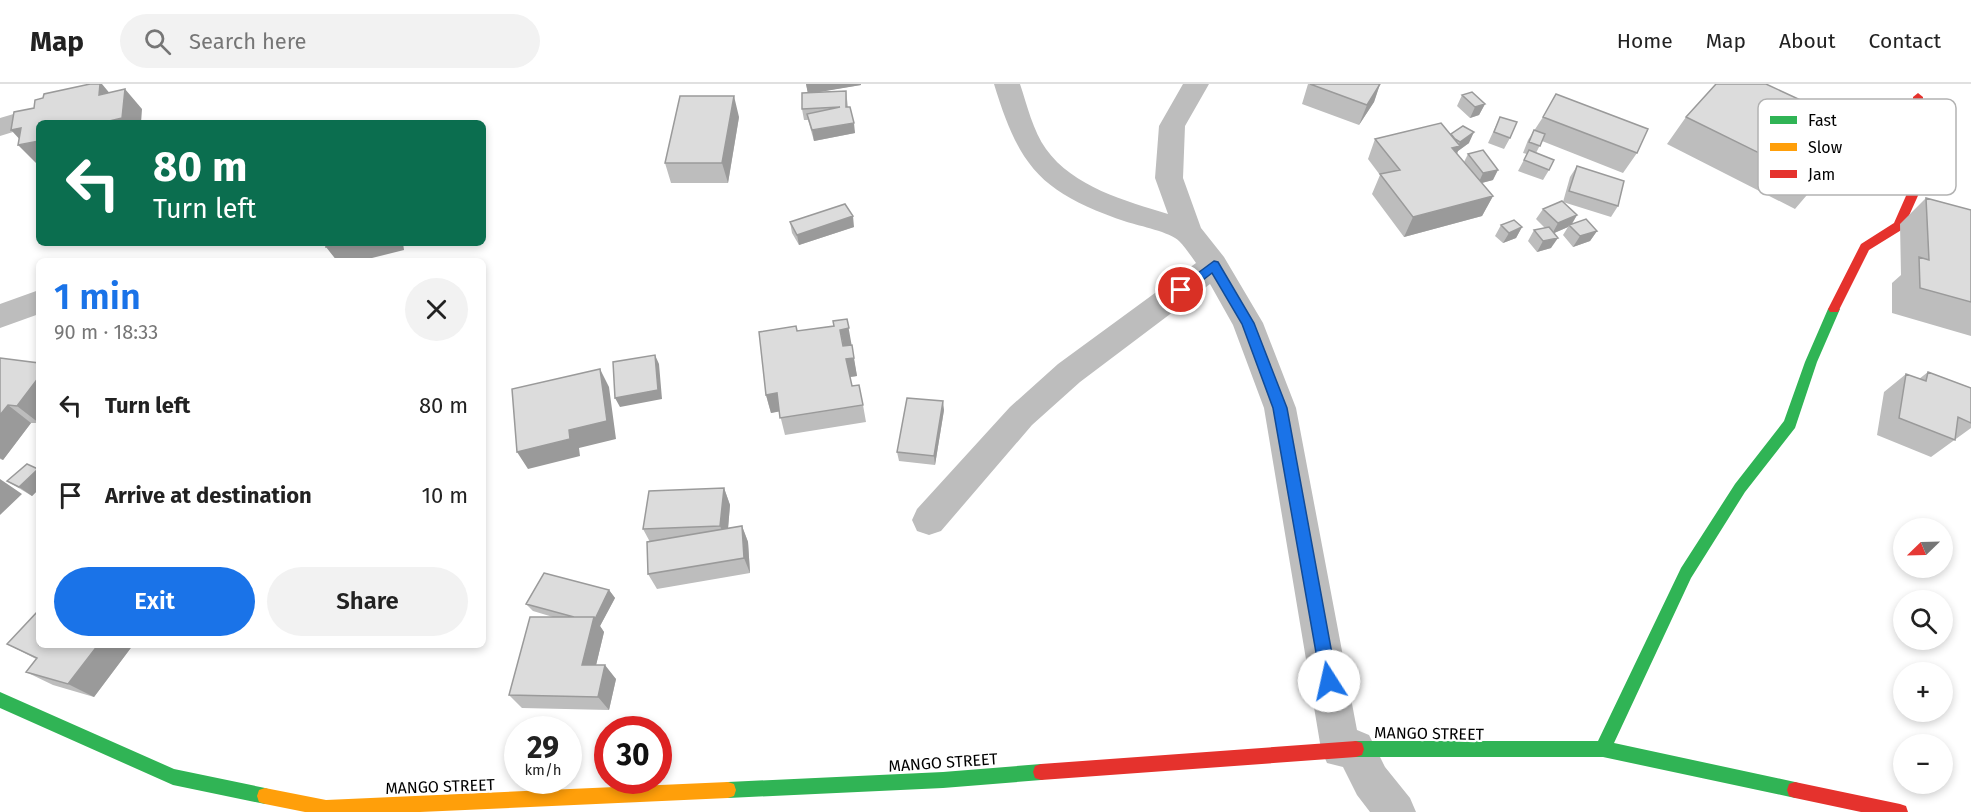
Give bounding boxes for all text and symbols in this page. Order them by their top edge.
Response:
search box [120,14,540,68]
text: Map [30,25,84,58]
icon: search [141,25,174,58]
text: Search here [189,28,307,55]
text: Home [1617,28,1673,54]
text: Map [1706,28,1746,54]
text: About [1779,28,1836,54]
text: Contact [1869,28,1941,54]
legend [1758,99,1956,195]
text: Fast [1808,111,1837,130]
text: Slow [1808,138,1843,157]
text: 80 m [153,142,247,192]
icon: left [54,144,132,222]
text: Jam [1808,165,1835,184]
text: Turn left [153,193,256,225]
pin [1155,264,1206,315]
icon: arrive [1164,273,1197,306]
text: 1 min [54,275,141,319]
button: close [405,278,468,341]
text: 90 m · 18:33 [54,320,158,344]
icon: left [54,389,87,422]
text: Turn left [105,392,190,419]
text: 80 m [419,392,468,419]
icon: arrive [54,479,87,512]
text: Arrive at destination [105,482,312,509]
text: 10 m [422,482,468,509]
north arrow [1893,518,1953,578]
map controls [1893,518,1953,794]
button: Exit [54,567,255,636]
button: Share [267,567,468,636]
button: search [1893,590,1953,650]
position arrow [1297,649,1361,713]
button: + [1893,662,1953,722]
speed limit sign: 30 [594,716,672,794]
street label: MANGO STREET [1374,723,1485,744]
text: 29 [527,730,559,766]
button: − [1893,734,1953,794]
street label: MANGO STREET [888,749,999,776]
text: km/h [524,761,562,779]
street label: MANGO STREET [385,775,496,798]

